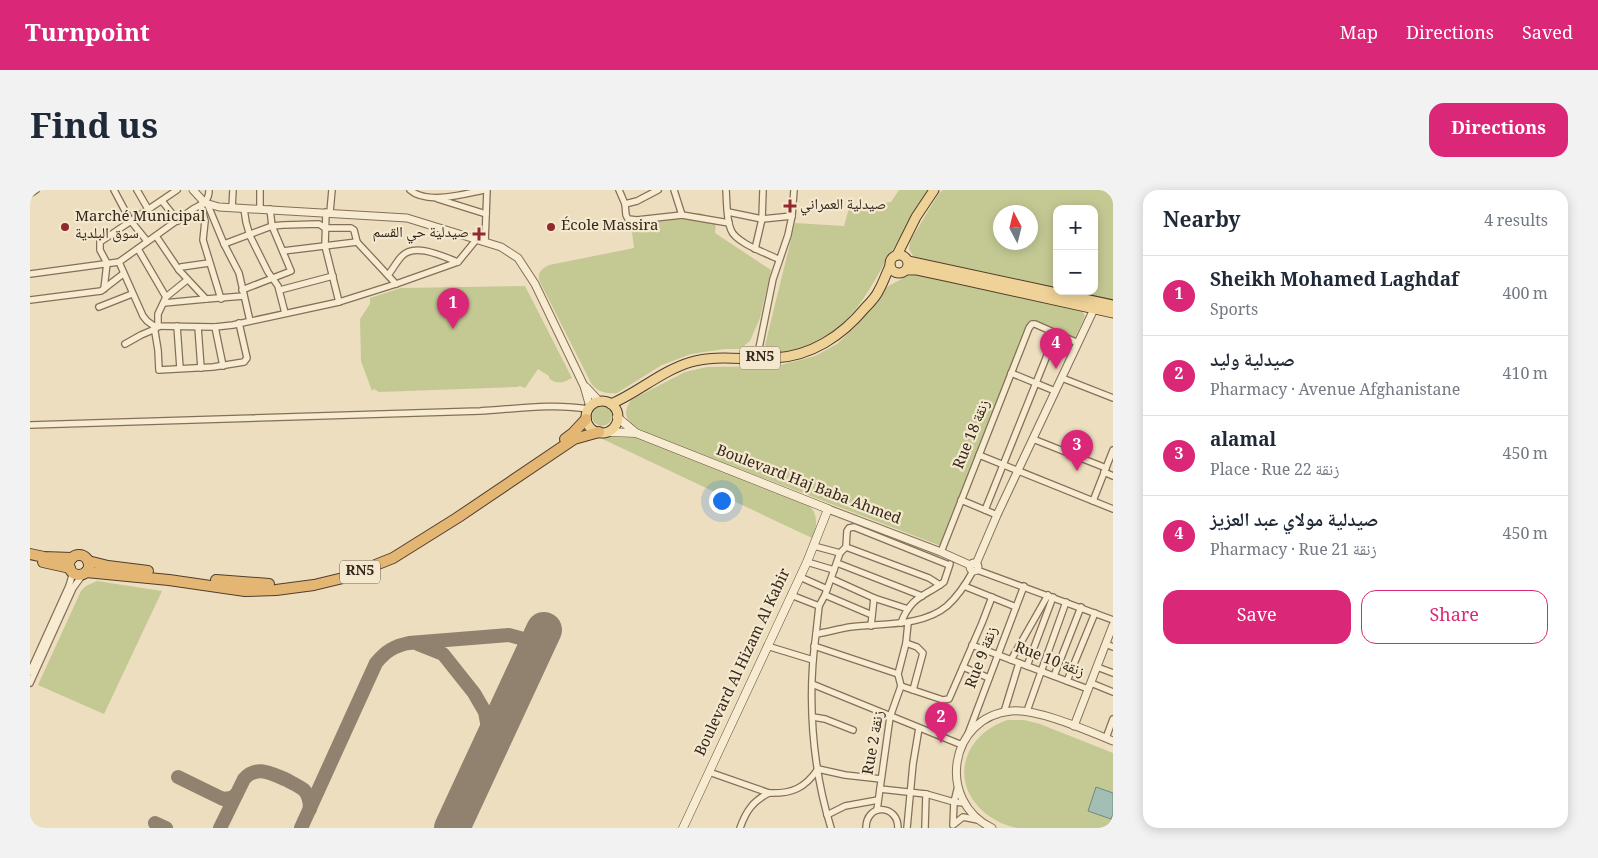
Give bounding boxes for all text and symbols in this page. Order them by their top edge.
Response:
text: Turnpoint [25,15,150,56]
text: Map [1340,20,1378,50]
text: Directions [1406,20,1494,50]
text: Saved [1522,20,1573,50]
text: Find us [30,101,158,160]
button: Directions [1429,103,1568,157]
place label: صيدلية العمراني [800,193,886,219]
marker: صيدلية العمراني [784,200,796,212]
place label: Marché Municipal سوق البلدية [75,205,206,248]
north arrow [993,205,1038,250]
map controls [1053,205,1098,295]
button: + [1053,205,1098,250]
text: Nearby [1163,205,1241,240]
text: 4 results [1484,209,1548,236]
place label: École Massira [561,214,658,240]
marker: Marché Municipal سوق البلدية [59,221,71,233]
place label: صيدلية حي القسم [372,221,469,247]
marker: École Massira [545,221,557,233]
marker: صيدلية حي القسم [473,228,485,240]
button: − [1053,250,1098,295]
text: Sheikh Mohamed Laghdaf [1210,266,1459,298]
text: 1 [1175,282,1183,309]
text: 400 m [1503,282,1548,309]
pin: 1 [437,288,469,329]
text: Sports [1210,298,1258,325]
pin: 4 [1040,328,1072,369]
road number: RN5 [740,346,780,370]
text: صيدلية وليد [1210,346,1295,378]
text: 2 [1175,362,1183,389]
text: 410 m [1503,362,1548,389]
text: Pharmacy · Avenue Afghanistane [1210,378,1460,405]
street label: Rue 18 زنقة [947,396,999,474]
text: alamal [1210,426,1276,458]
pin: 3 [1061,430,1093,471]
street label: Boulevard Haj Baba Ahmed [712,439,904,533]
text: 3 [1175,442,1183,469]
text: 450 m [1503,442,1548,469]
text: Place · Rue 22 زنقة [1210,458,1339,485]
your location [709,488,735,514]
text: صيدلية مولاي عبد العزيز [1210,506,1378,538]
text: 4 [1175,522,1183,549]
text: 450 m [1503,522,1548,549]
text: Pharmacy · Rue 21 زنقة [1210,538,1377,565]
road number: RN5 [340,561,380,584]
street label: Boulevard Al Hizam Al Kabir [689,565,799,761]
button: Save [1163,590,1351,644]
button: Share [1361,590,1548,644]
street label: Rue 9 زنقة [959,623,1007,693]
street label: Rue 10 زنقة [1010,636,1088,686]
pin: 2 [925,702,957,743]
street label: Rue 2 زنقة [857,709,893,777]

